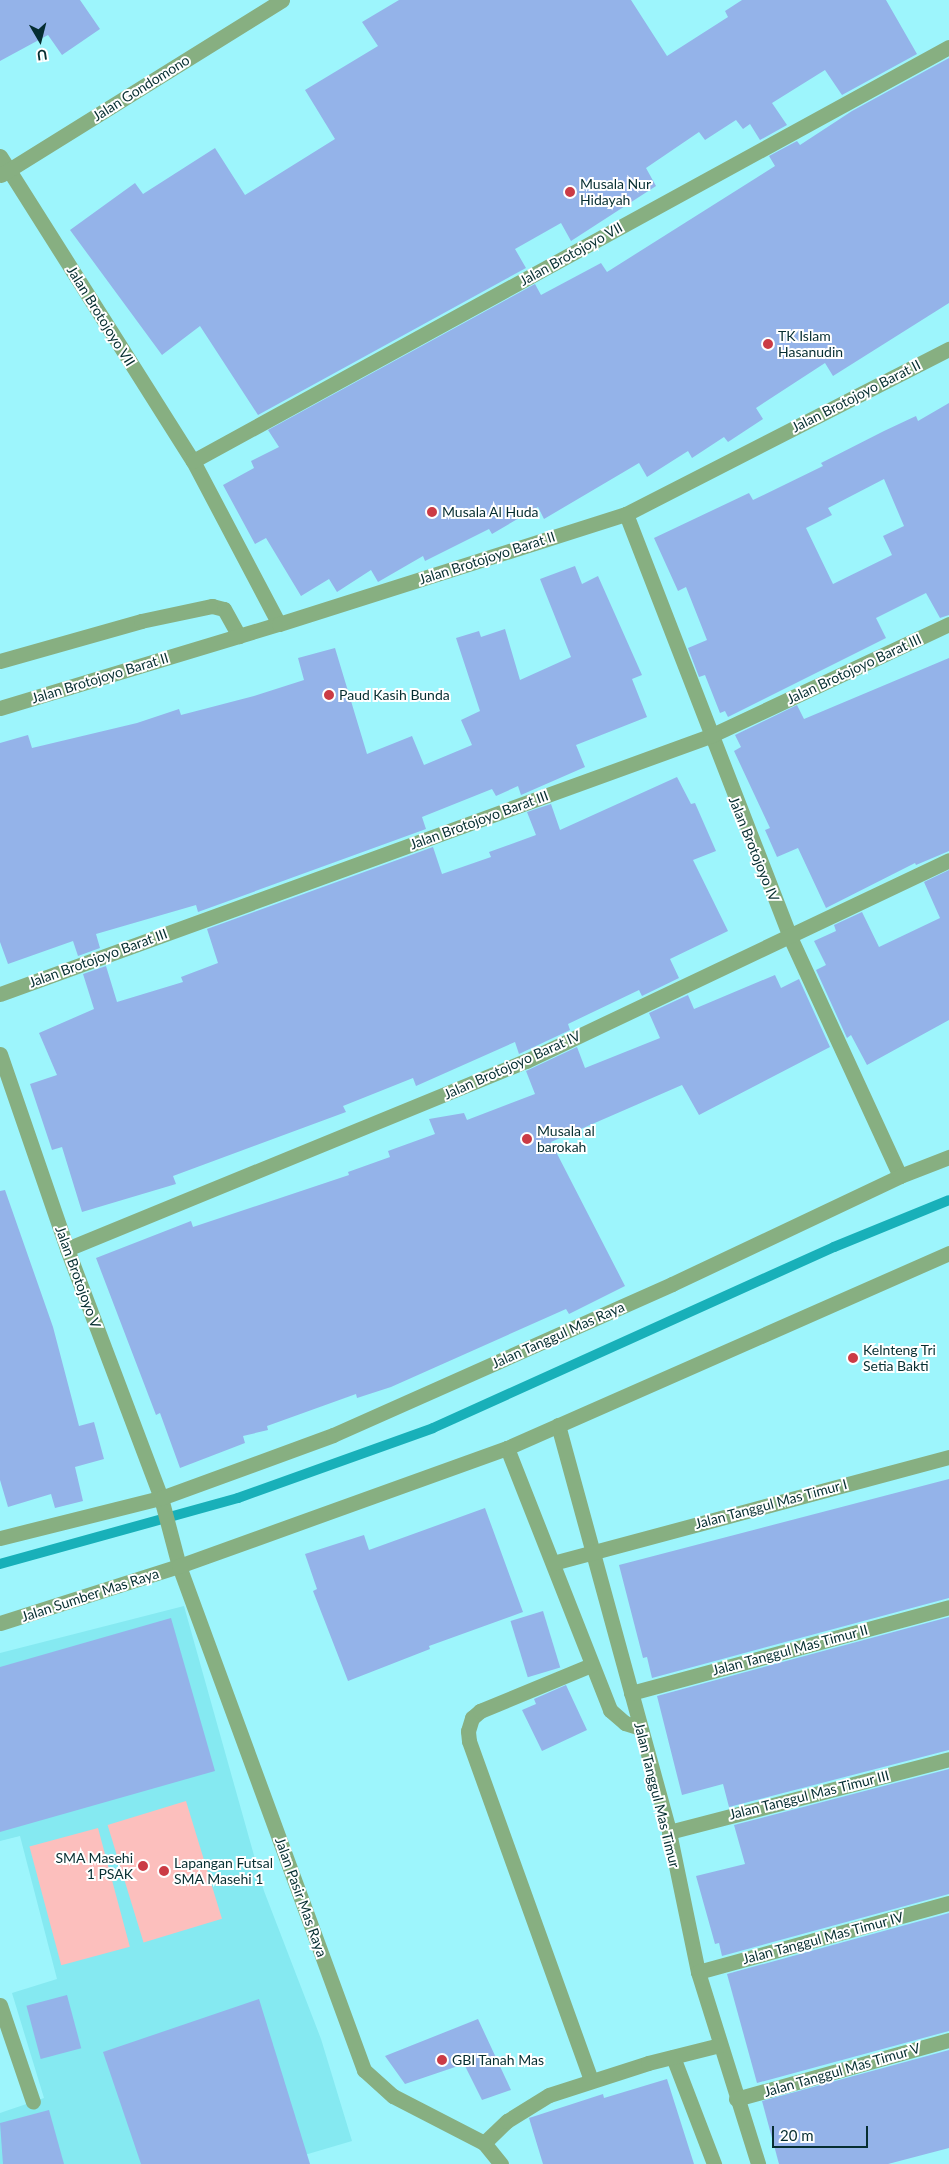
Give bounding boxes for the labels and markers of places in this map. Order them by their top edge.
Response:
place label: Musala Nur Hidayah [580,176,651,208]
marker: Musala Nur Hidayah [564,186,576,198]
place label: TK Islam Hasanudin [778,328,843,361]
marker: TK Islam Hasanudin [762,338,774,350]
place label: Musala Al Huda [442,504,539,520]
marker: Musala Al Huda [426,506,438,518]
place label: Paud Kasih Bunda [339,687,450,703]
marker: Paud Kasih Bunda [323,689,335,701]
place label: Musala al barokah [537,1123,595,1156]
marker: Musala al barokah [521,1133,533,1145]
place label: Kelnteng Tri Setia Bakti [863,1342,936,1374]
marker: Kelnteng Tri Setia Bakti [847,1352,859,1364]
place label: SMA Masehi 1 PSAK [55,1850,133,1882]
place label: Lapangan Futsal SMA Masehi 1 [174,1855,273,1888]
marker: SMA Masehi 1 PSAK [137,1860,149,1872]
marker: Lapangan Futsal SMA Masehi 1 [158,1865,170,1877]
place label: GBI Tanah Mas [452,2052,544,2068]
marker: GBI Tanah Mas [436,2054,448,2066]

